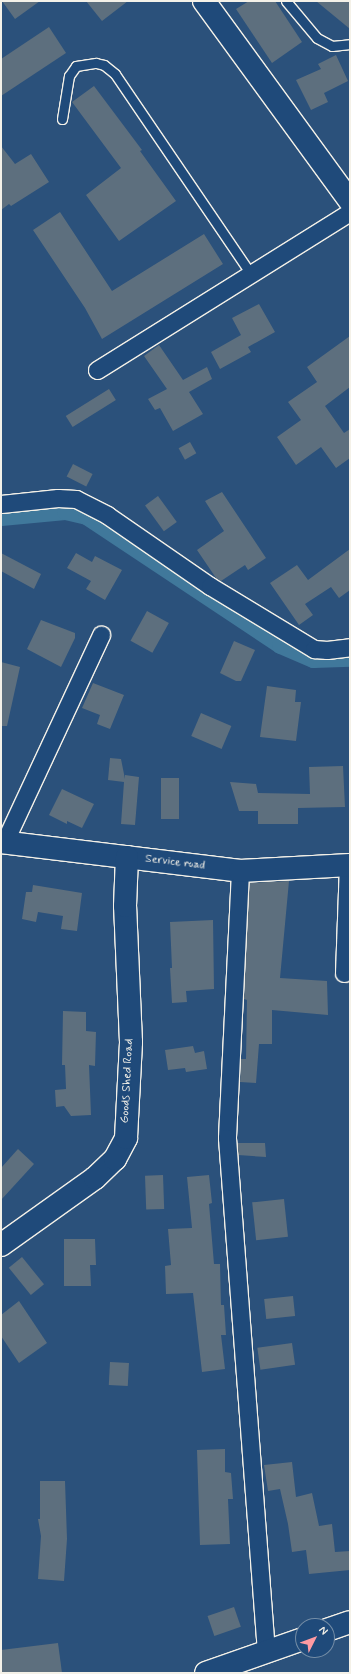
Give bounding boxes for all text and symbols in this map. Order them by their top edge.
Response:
street label: Service road [144,852,206,874]
street label: Goods Shed Road [119,1039,137,1123]
north arrow [295,1618,335,1658]
text: N [316,1623,331,1638]

